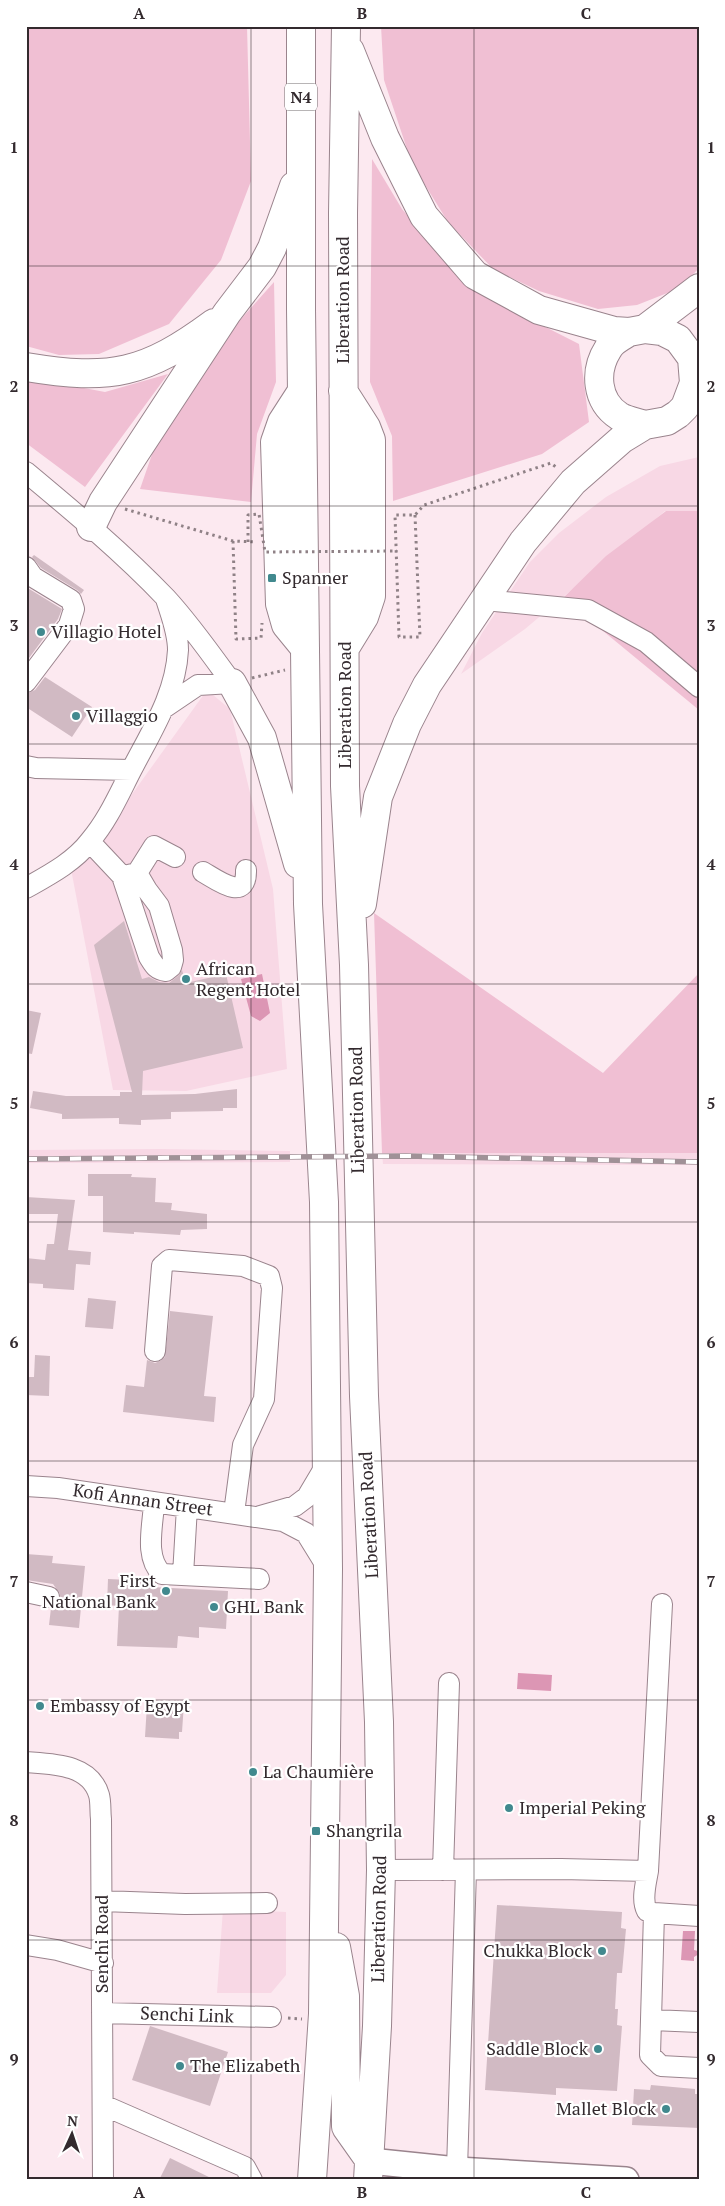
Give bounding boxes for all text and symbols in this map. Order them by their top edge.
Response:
text: A [133,2,145,24]
text: B [357,2,367,24]
text: C [581,2,591,24]
road number: N4 [285,84,317,110]
text: 1 [9,136,19,158]
text: 1 [706,136,716,158]
street label: Liberation Road [330,236,354,364]
text: 2 [9,375,19,397]
text: 2 [706,375,716,397]
place label: Spanner [282,565,348,589]
marker: Spanner [266,572,278,584]
text: 3 [9,614,19,636]
text: 3 [706,614,716,636]
place label: Villagio Hotel [51,619,162,643]
marker: Villagio Hotel [35,626,47,638]
street label: Liberation Road [332,641,356,769]
place label: Villaggio [86,703,158,727]
marker: Villaggio [70,710,82,722]
text: 4 [9,853,19,875]
text: 4 [706,853,716,875]
place label: African Regent Hotel [196,956,300,1001]
marker: African Regent Hotel [180,973,192,985]
street label: Liberation Road [343,1046,369,1174]
text: 5 [9,1092,19,1114]
text: 5 [706,1092,716,1114]
text: 6 [9,1331,19,1353]
text: 6 [706,1331,716,1353]
street label: Liberation Road [353,1451,383,1579]
street label: Kofi Annan Street [71,1477,215,1521]
place label: First National Bank [42,1568,157,1613]
text: 7 [9,1570,19,1592]
text: 7 [706,1570,716,1592]
marker: First National Bank [160,1585,172,1597]
place label: GHL Bank [224,1594,305,1618]
marker: GHL Bank [208,1601,220,1613]
place label: Embassy of Egypt [50,1693,190,1717]
marker: Embassy of Egypt [34,1700,46,1712]
place label: La Chaumière [263,1759,374,1783]
marker: La Chaumière [247,1766,259,1778]
place label: Imperial Peking [519,1795,646,1819]
marker: Imperial Peking [503,1802,515,1814]
text: 8 [9,1809,19,1831]
text: 8 [706,1809,716,1831]
place label: Shangrila [326,1818,402,1842]
marker: Shangrila [310,1825,322,1837]
street label: Liberation Road [365,1855,391,1983]
street label: Senchi Road [89,1895,113,1993]
place label: Chukka Block [483,1938,593,1962]
marker: Chukka Block [596,1945,608,1957]
street label: Senchi Link [140,2000,235,2028]
place label: Saddle Block [486,2036,589,2060]
marker: Saddle Block [592,2043,604,2055]
text: 9 [9,2048,19,2070]
text: 9 [706,2048,716,2070]
place label: The Elizabeth [190,2053,301,2077]
marker: The Elizabeth [174,2060,186,2072]
place label: Mallet Block [556,2096,657,2120]
marker: Mallet Block [660,2103,672,2115]
north arrow [48,2108,98,2158]
text: N [67,2111,79,2130]
text: A [133,2181,145,2203]
text: B [357,2181,367,2203]
text: C [581,2181,591,2203]

